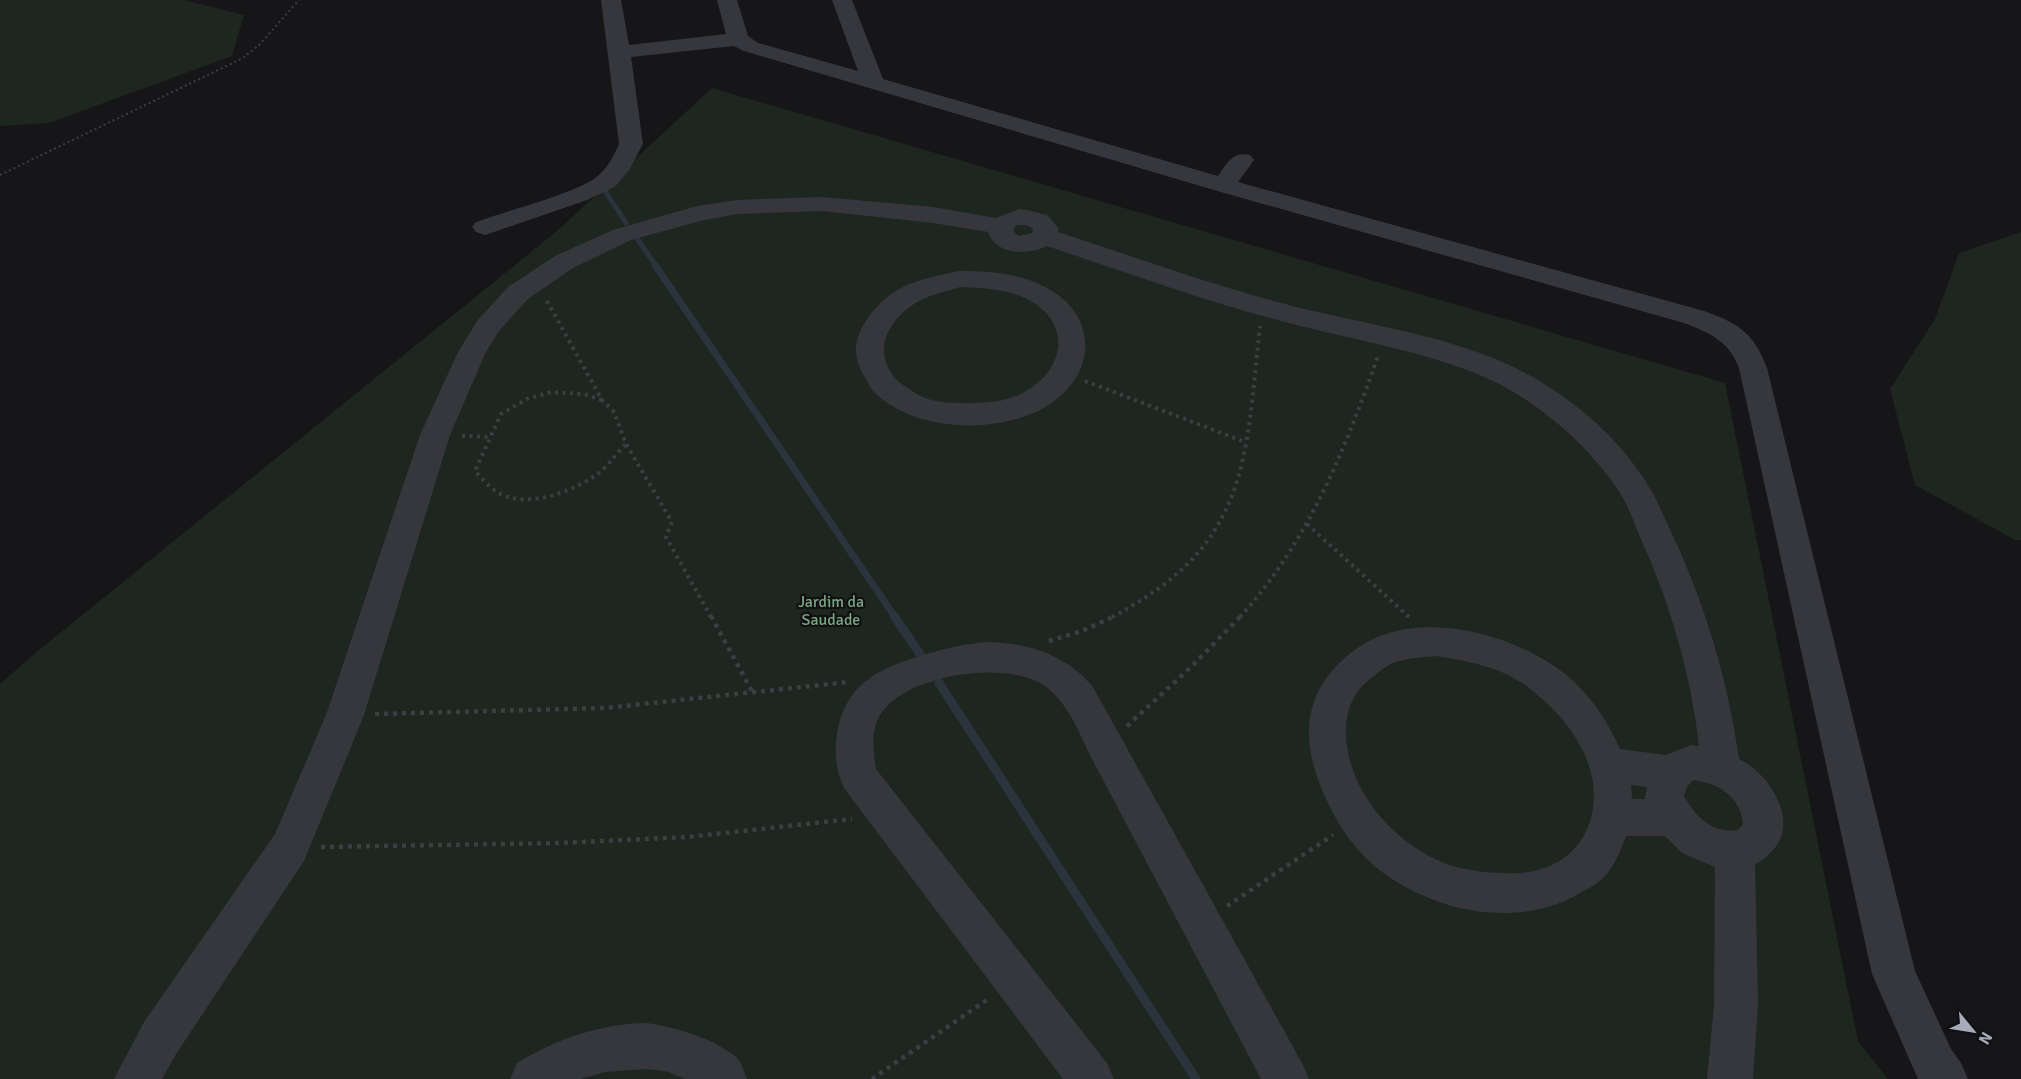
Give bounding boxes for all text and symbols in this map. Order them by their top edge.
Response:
park label: Jardim da Saudade [798,592,864,630]
north arrow [1943,1001,2003,1061]
text: N [1974,1028,1997,1048]

